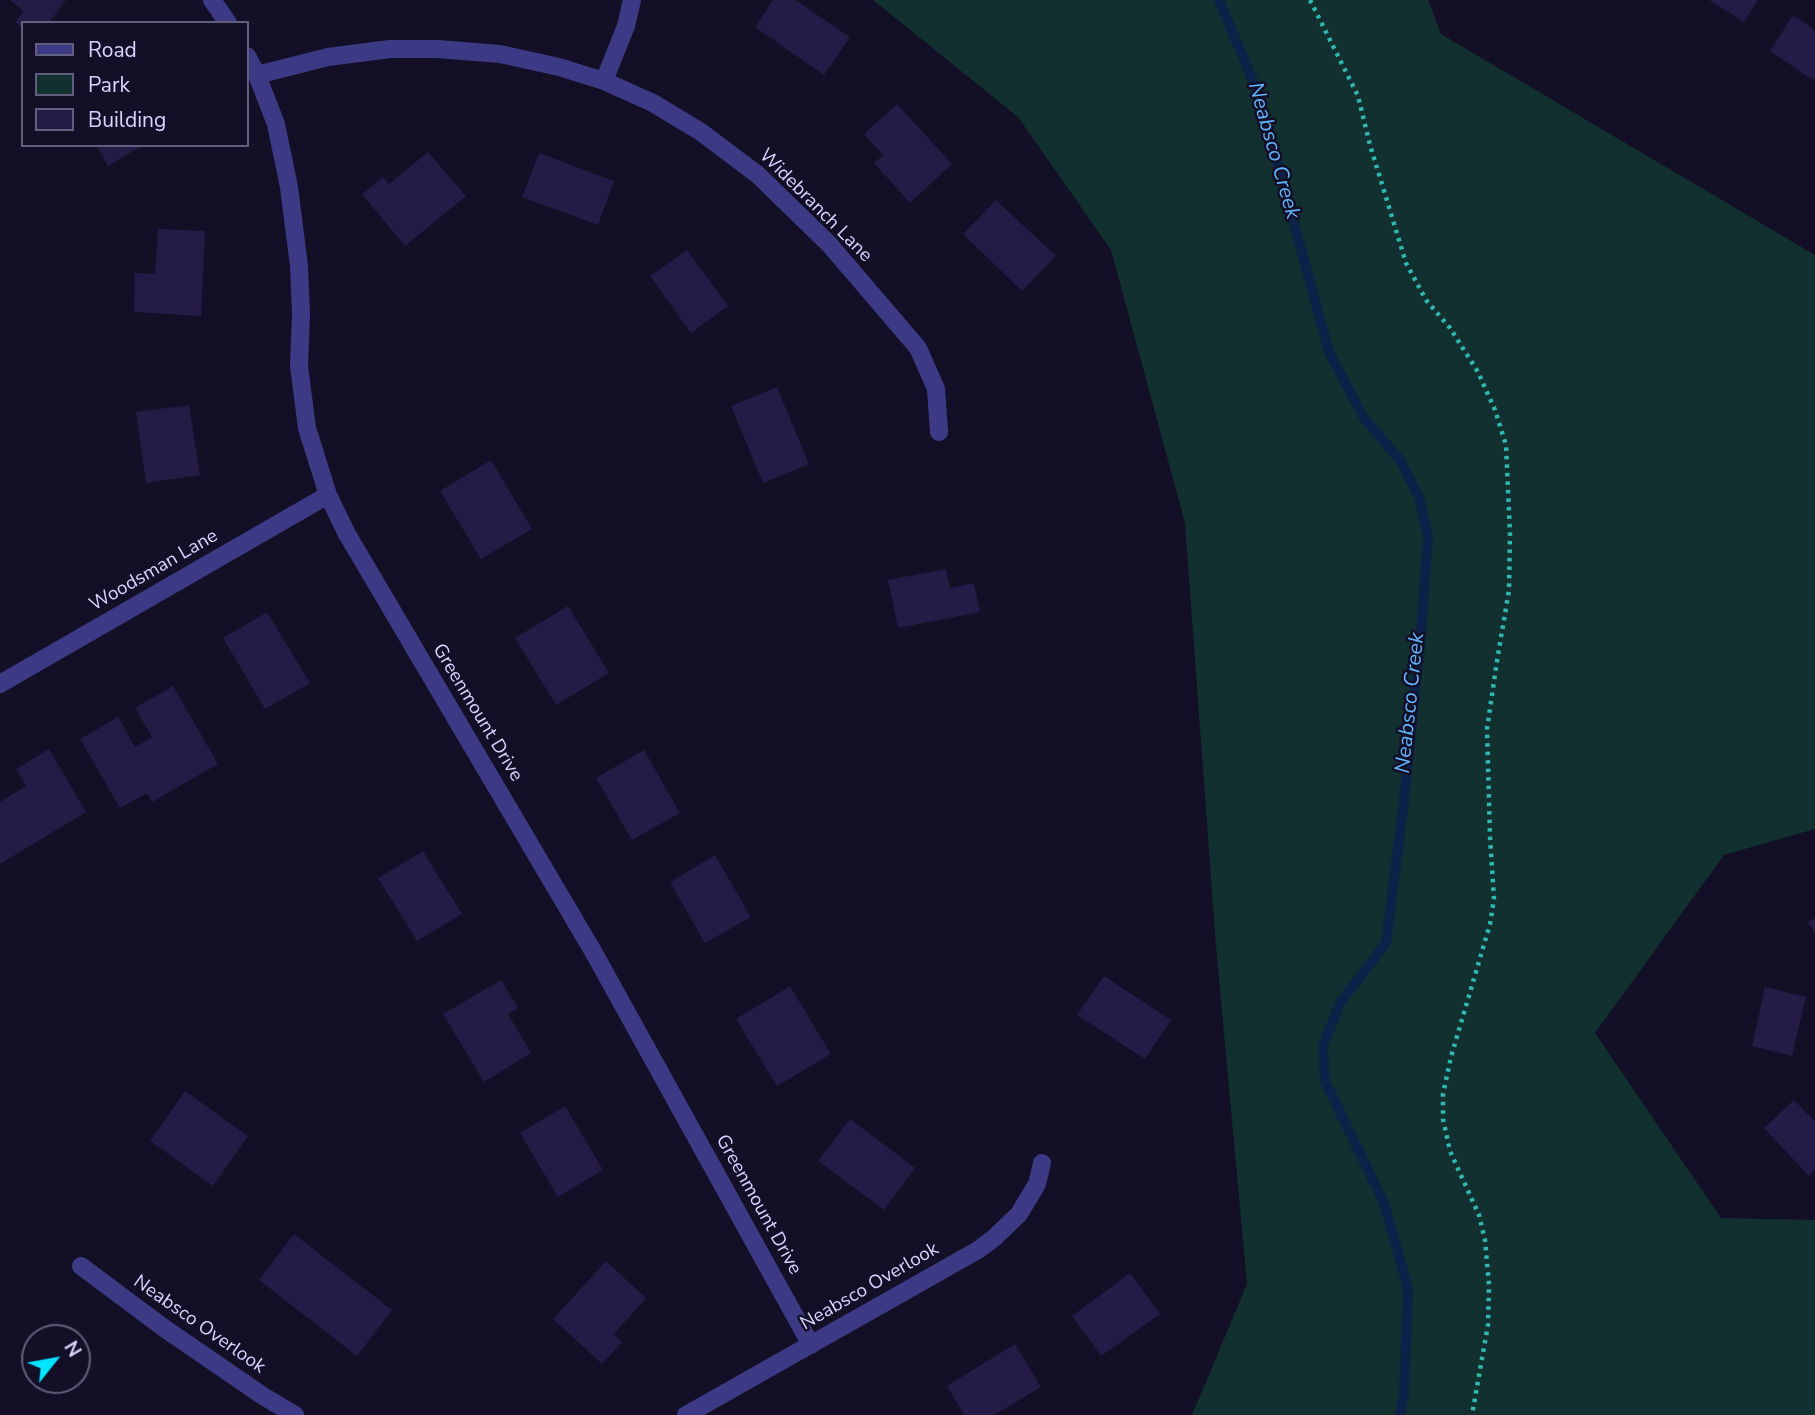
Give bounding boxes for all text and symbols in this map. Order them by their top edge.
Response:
legend [21,21,248,147]
text: Road [88,36,137,64]
text: Park [88,71,130,99]
water label: Neabsco Creek [1241,80,1305,222]
text: Building [88,106,166,134]
street label: Widebranch Lane [754,145,876,267]
street label: Woodsman Lane [86,525,222,617]
water label: Neabsco Creek [1391,632,1431,774]
street label: Greenmount Drive [427,640,527,786]
street label: Greenmount Drive [710,1131,806,1279]
street label: Neabsco Overlook [797,1238,943,1336]
street label: Neabsco Overlook [129,1271,269,1379]
north arrow [21,1324,91,1394]
text: N [57,1336,87,1362]

